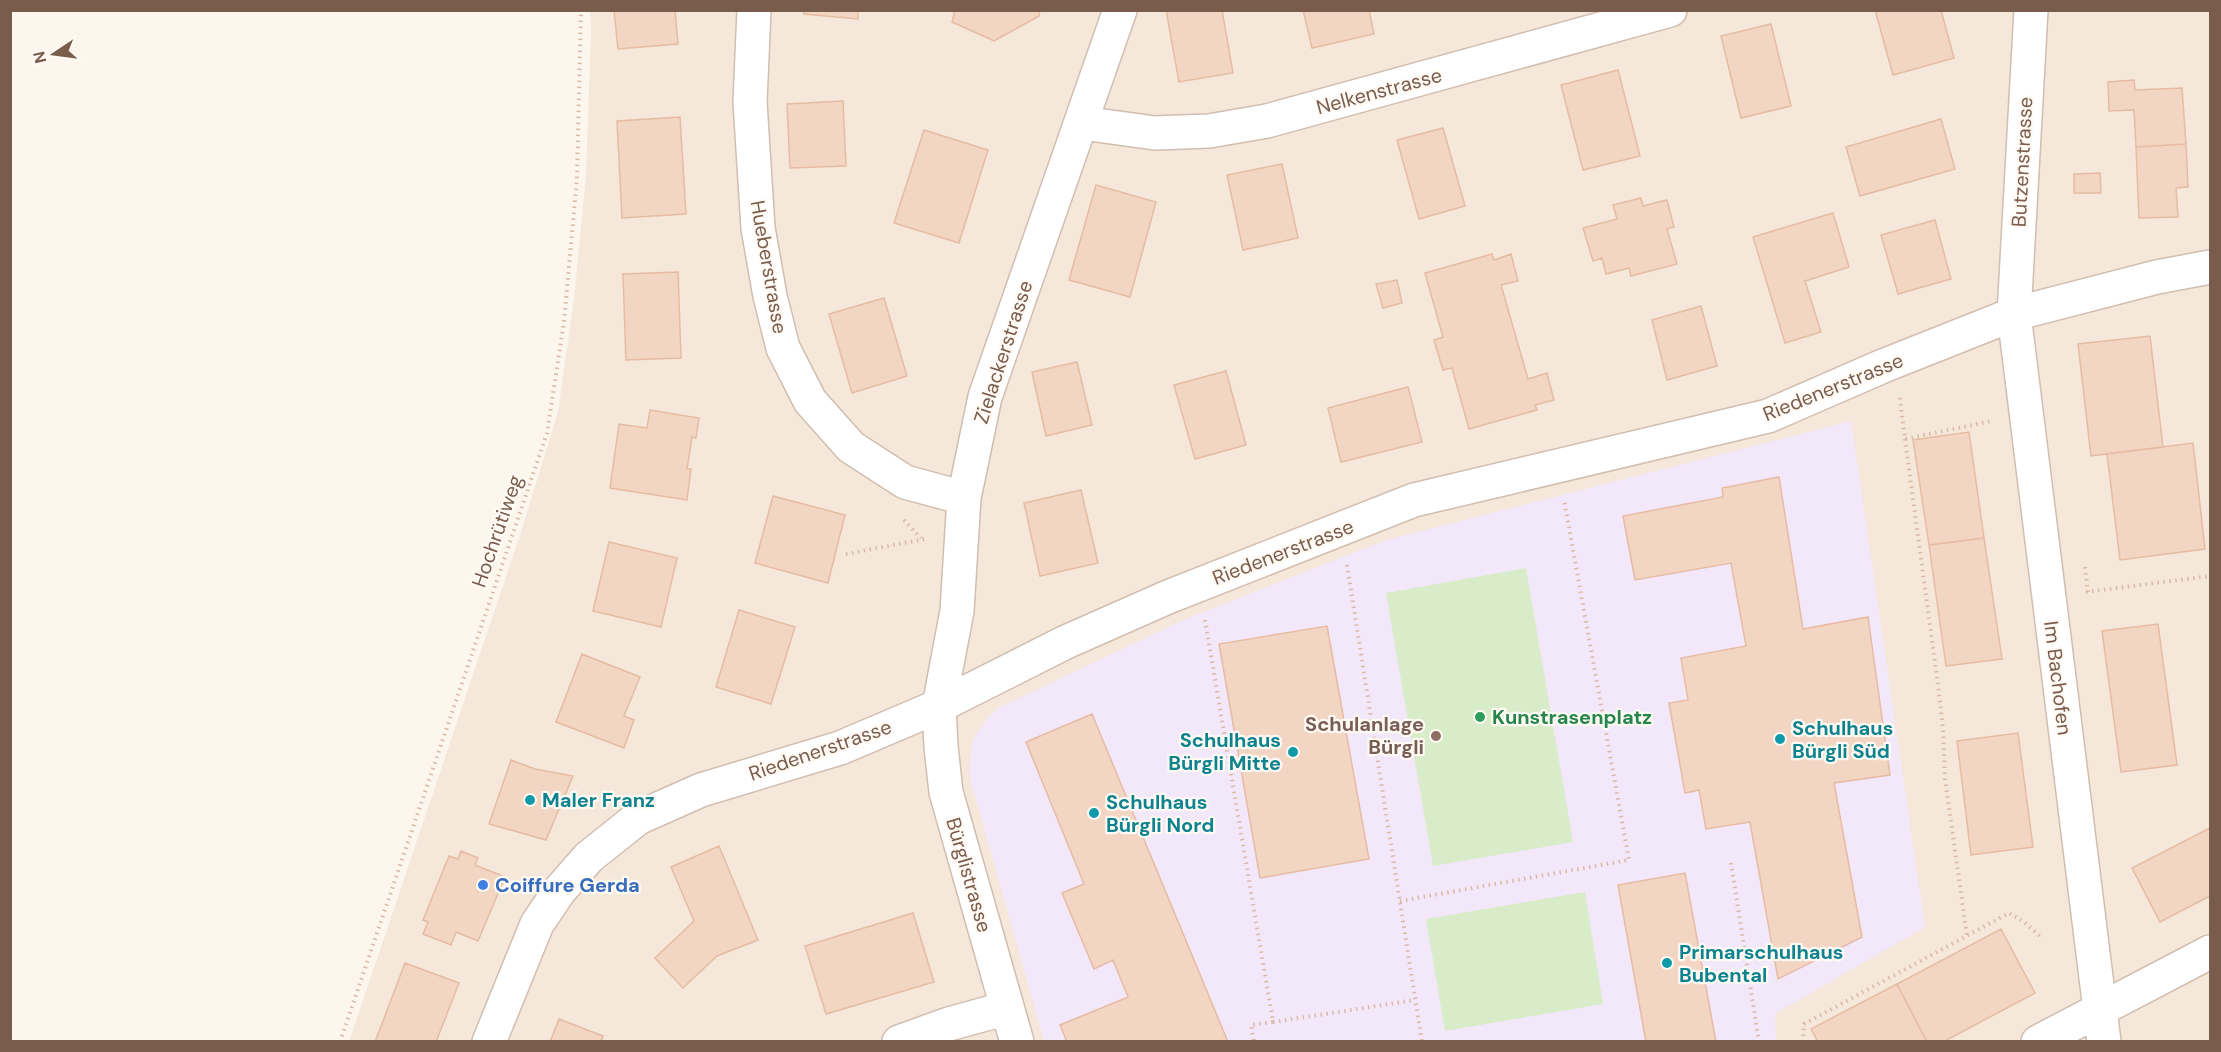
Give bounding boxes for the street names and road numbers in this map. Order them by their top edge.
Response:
street label: Nelkenstrasse [1313,62,1445,120]
street label: Butzenstrasse [2006,96,2038,228]
street label: Hueberstrasse [744,198,794,336]
street label: Zielackerstrasse [968,277,1038,427]
street label: Riedenerstrasse [1759,347,1907,427]
street label: Hochrütiweg [466,471,528,591]
street label: Riedenerstrasse [1209,513,1357,591]
street label: Im Bachofen [2038,619,2078,737]
street label: Riedenerstrasse [745,713,895,787]
street label: Bürglistrasse [940,815,998,935]

